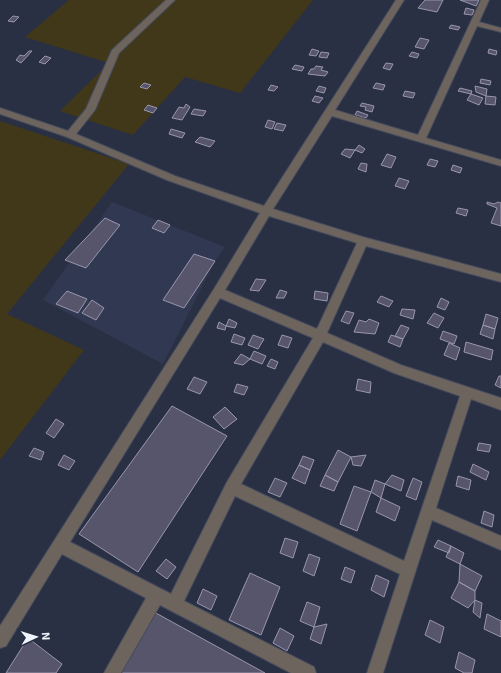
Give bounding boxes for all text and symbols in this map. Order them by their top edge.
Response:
north arrow [16,617,56,657]
text: N [40,632,53,641]

